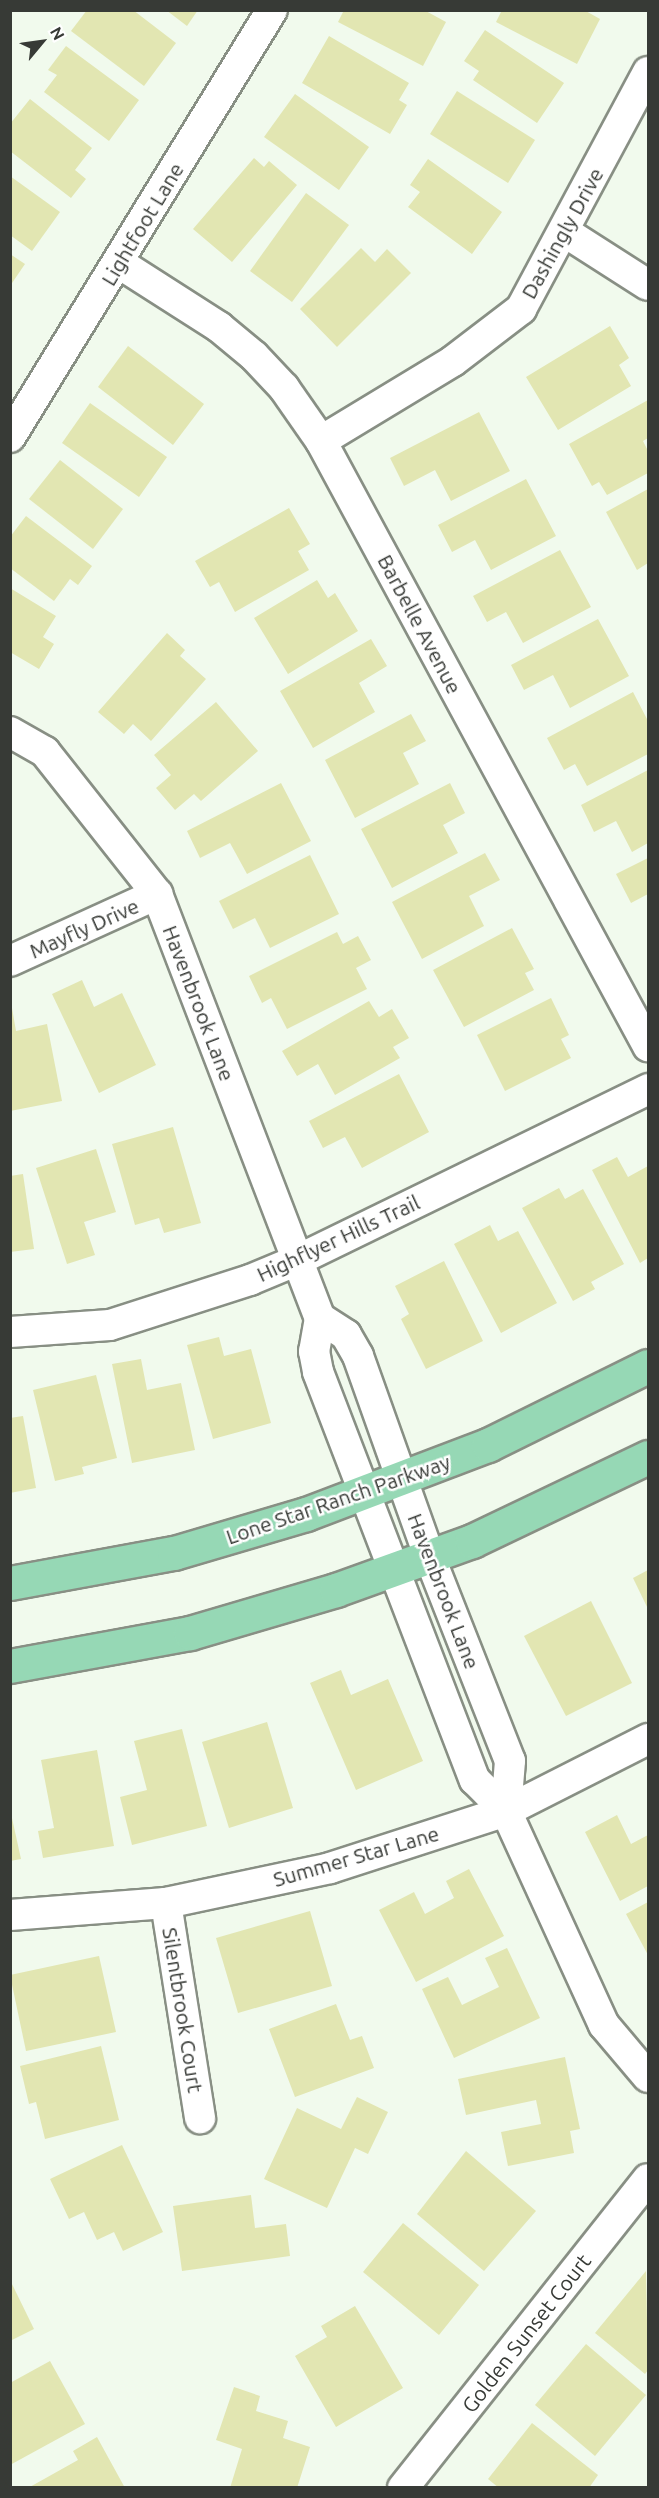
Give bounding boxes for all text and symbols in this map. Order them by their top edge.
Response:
north arrow [12,12,72,72]
text: N [47,24,69,43]
street label: Lightfoot Lane [95,158,189,290]
street label: Dashingly Drive [516,163,608,303]
street label: Barbelle Avenue [373,550,467,698]
street label: Mayfly Drive [25,893,143,963]
street label: Havenbrook Lane [158,922,240,1084]
street label: Highflyer Hills Trail [253,1189,423,1287]
street label: Lone Star Ranch Parkway [223,1449,453,1549]
street label: Havenbrook Lane [403,1510,485,1672]
street label: Summer Star Lane [270,1820,442,1892]
street label: Silentbrook Court [157,1926,209,2094]
street label: Golden Sunset Court [456,2249,596,2417]

